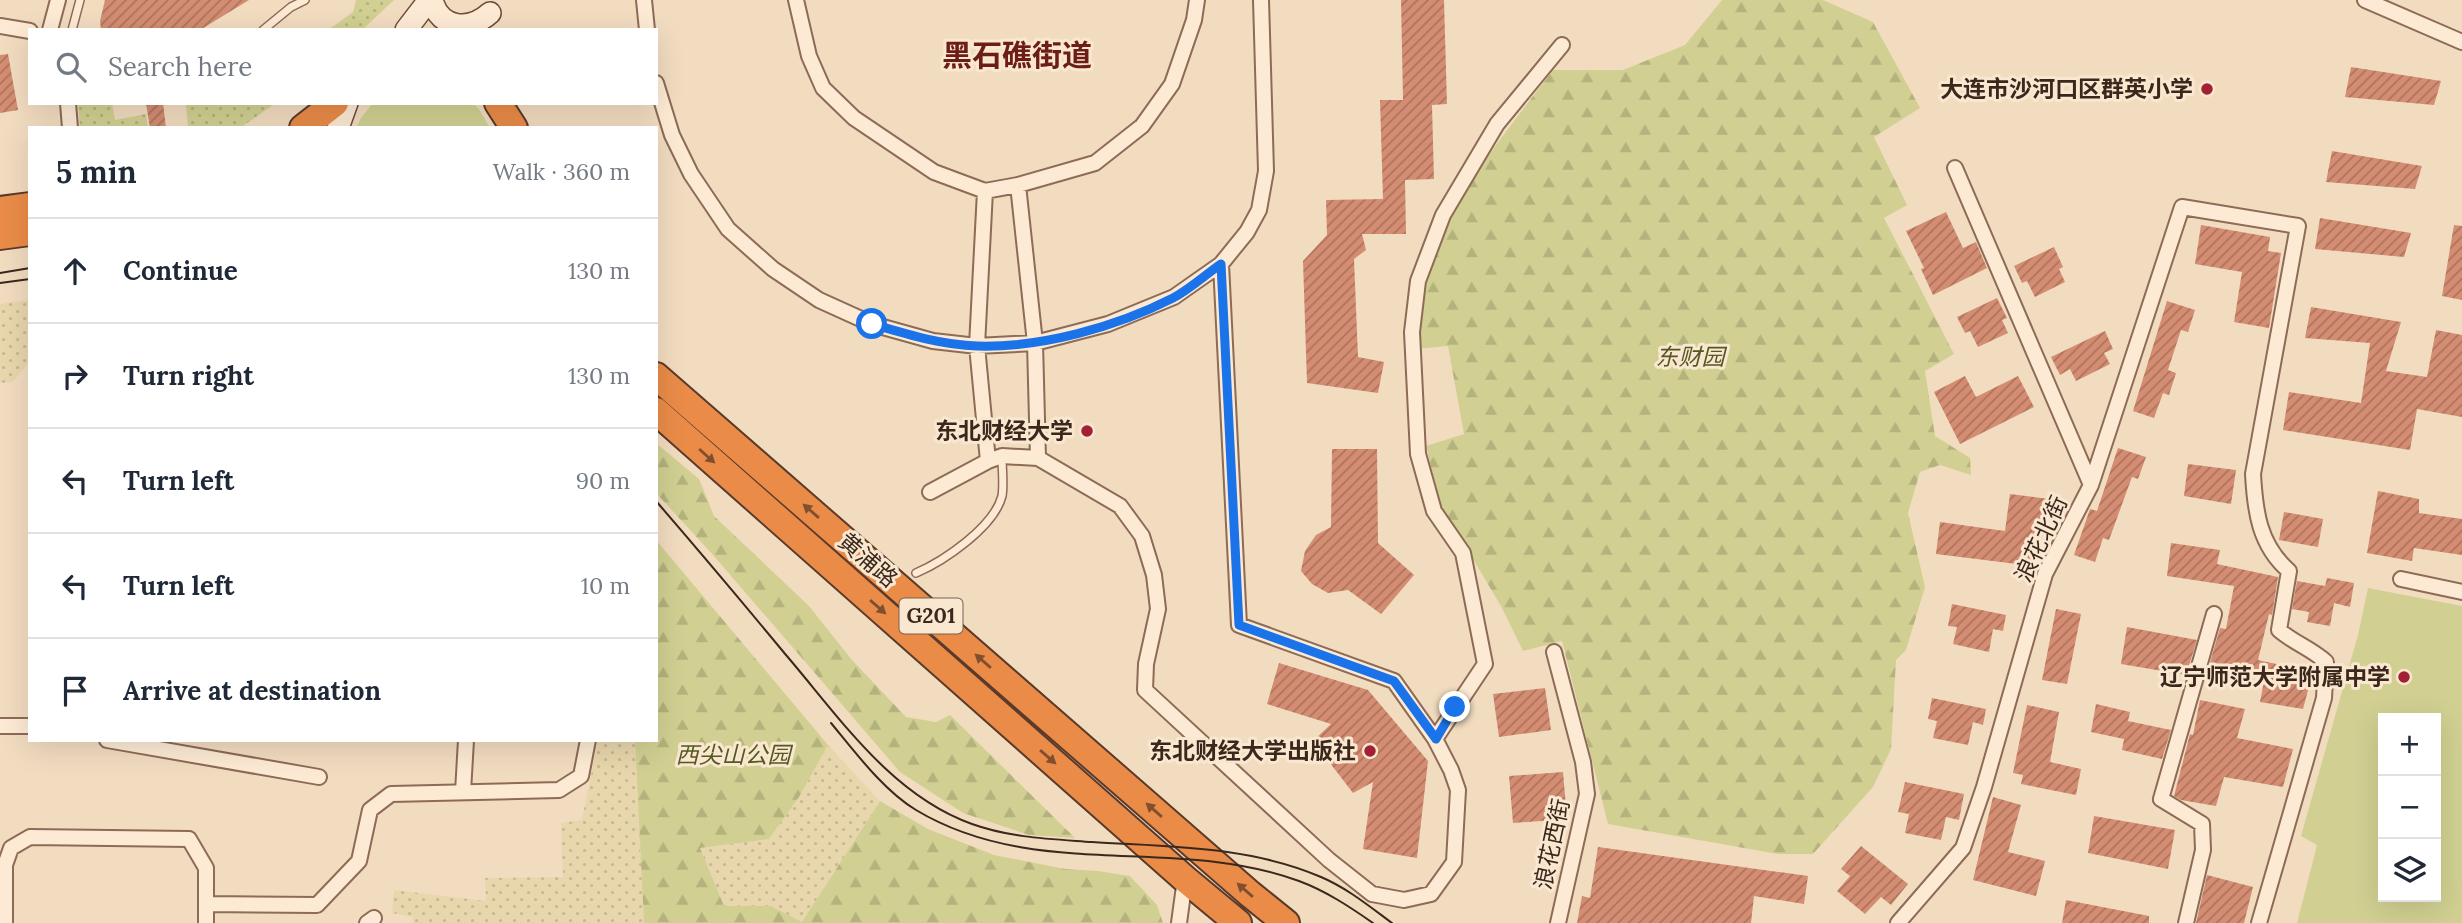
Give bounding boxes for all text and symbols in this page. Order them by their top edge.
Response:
search box [28,28,658,105]
district label: 黑石礁街道 [942,36,1092,74]
icon: search [52,48,90,86]
text: Search here [108,50,252,83]
place label: 大连市沙河口区群英小学 [1940,74,2193,103]
marker: 大连市沙河口区群英小学 [2199,81,2215,97]
text: 5 min [56,153,137,191]
text: Walk · 360 m [493,157,630,186]
icon: ahead [56,252,94,290]
text: Continue [123,254,238,287]
text: 130 m [568,256,630,285]
route start [856,308,887,339]
park label: 东财园 [1656,342,1728,371]
icon: right [56,357,94,395]
text: Turn right [123,359,254,392]
text: 130 m [568,361,630,390]
place label: 东北财经大学 [935,416,1073,445]
marker: 东北财经大学 [1079,423,1095,439]
one-way arrow [699,448,716,463]
icon: left [56,462,94,500]
text: Turn left [123,464,234,497]
text: 90 m [576,466,630,495]
street label: 浪花北街 [2008,491,2073,587]
one-way arrow [803,504,820,519]
street label: 黄浦路 [833,526,904,593]
icon: left [56,567,94,605]
text: Turn left [123,569,234,602]
text: 10 m [581,571,630,600]
road number: G201 [900,598,962,634]
one-way arrow [869,599,886,614]
one-way arrow [974,653,992,669]
place label: 辽宁师范大学附属中学 [2160,662,2390,691]
marker: 辽宁师范大学附属中学 [2396,669,2412,685]
icon: arrive [56,672,94,710]
text: Arrive at destination [123,674,381,707]
route end [1439,691,1470,722]
map controls [2378,713,2441,902]
button: + [2378,713,2441,776]
place label: 东北财经大学出版社 [1149,736,1356,765]
park label: 西尖山公园 [676,740,794,769]
marker: 东北财经大学出版社 [1362,743,1378,759]
one-way arrow [1039,749,1057,765]
button: − [2378,776,2441,839]
street label: 浪花西街 [1528,796,1575,892]
one-way arrow [1145,802,1163,818]
button: layers [2378,839,2441,902]
one-way arrow [1237,883,1254,898]

